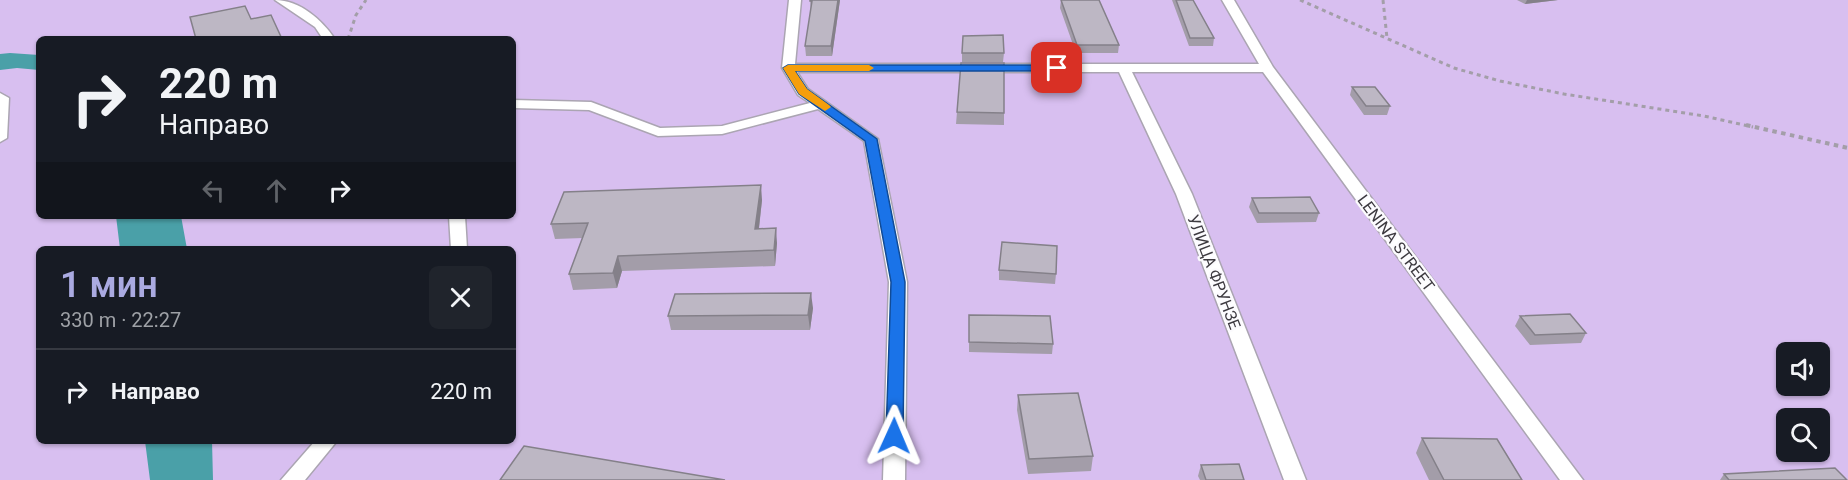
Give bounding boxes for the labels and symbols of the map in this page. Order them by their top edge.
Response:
pin [1031,42,1082,93]
street label: LENINA STREET [1353,191,1439,295]
street label: УЛИЦА ФРУНЗЕ [1183,212,1245,332]
position arrow [862,404,926,468]

